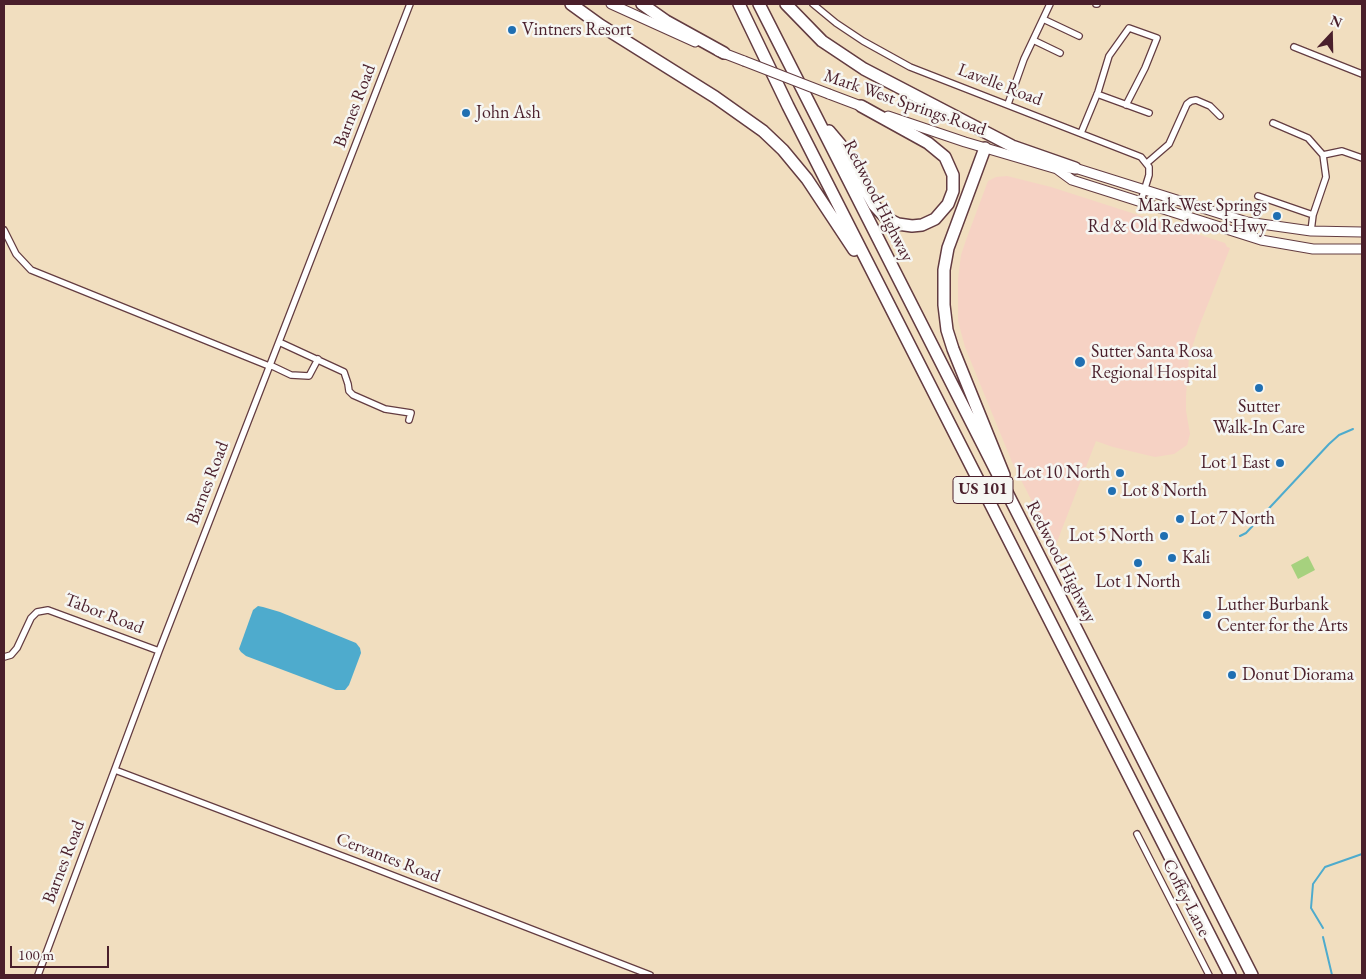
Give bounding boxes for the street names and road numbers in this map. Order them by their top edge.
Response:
street label: Lavelle Road [955,59,1045,111]
street label: Barnes Road [329,61,381,151]
street label: Mark West Springs Road [821,65,989,141]
street label: Redwood Highway [838,136,918,266]
street label: Barnes Road [182,438,234,528]
road number: US 101 [953,476,1013,504]
street label: Redwood Highway [1021,497,1101,627]
street label: Tabor Road [61,589,147,639]
street label: Barnes Road [38,817,90,907]
street label: Cervantes Road [333,828,443,888]
street label: Coffey Lane [1157,856,1215,940]

